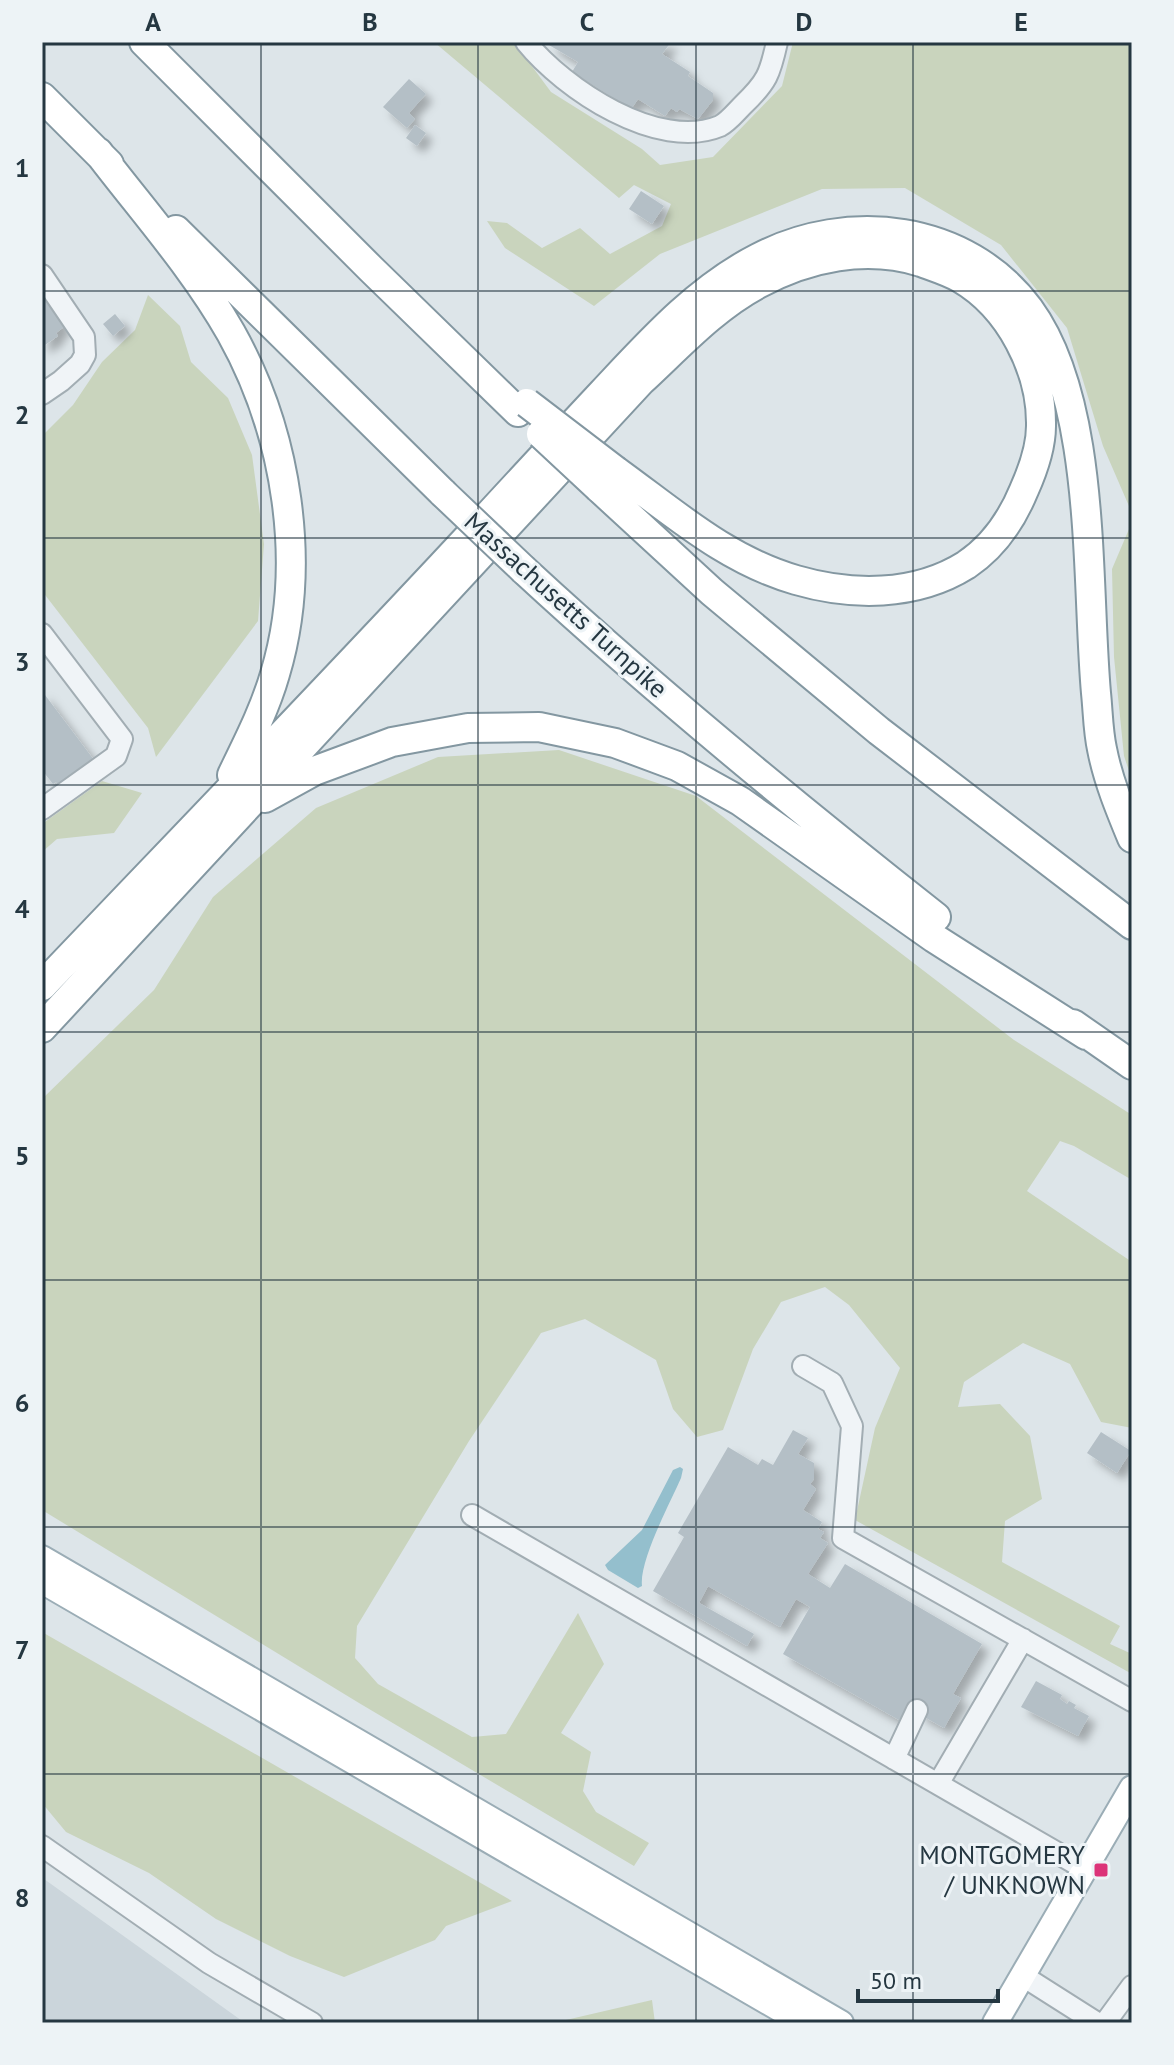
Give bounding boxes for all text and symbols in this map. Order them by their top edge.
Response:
text: A [145,5,161,38]
text: B [362,5,378,38]
text: C [580,5,594,38]
text: D [796,5,812,38]
text: E [1014,5,1028,38]
text: 1 [15,151,29,184]
text: 2 [15,398,29,431]
street label: Massachusetts Turnpike [458,505,675,705]
text: 3 [15,645,29,678]
text: 4 [15,892,30,925]
text: 5 [15,1139,29,1172]
text: 6 [15,1386,29,1419]
text: 7 [15,1633,29,1666]
place label: MONTGOMERY / UNKNOWN [919,1838,1085,1901]
marker: MONTGOMERY / UNKNOWN [1092,1861,1110,1879]
text: 8 [15,1881,29,1914]
scale bar [858,1953,998,2003]
text: 50 m [870,1965,922,1996]

